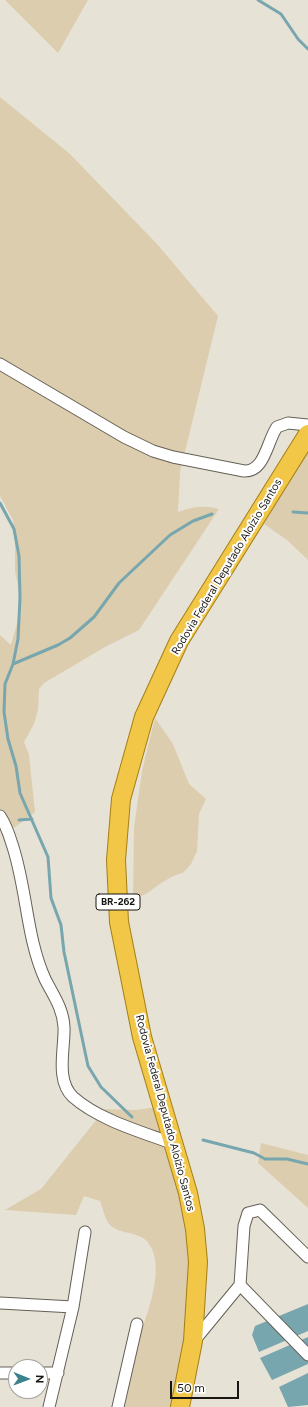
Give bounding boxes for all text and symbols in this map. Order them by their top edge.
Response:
street label: Rodovia Federal Deputado Aloízio Santos [169,477,285,657]
road number: BR-262 [96,894,140,910]
street label: Rodovia Federal Deputado Aloízio Santos [132,1013,198,1213]
north arrow [8,1359,48,1399]
scale bar [172,1373,241,1399]
text: N [33,1375,46,1384]
text: 50 m [177,1381,205,1395]

